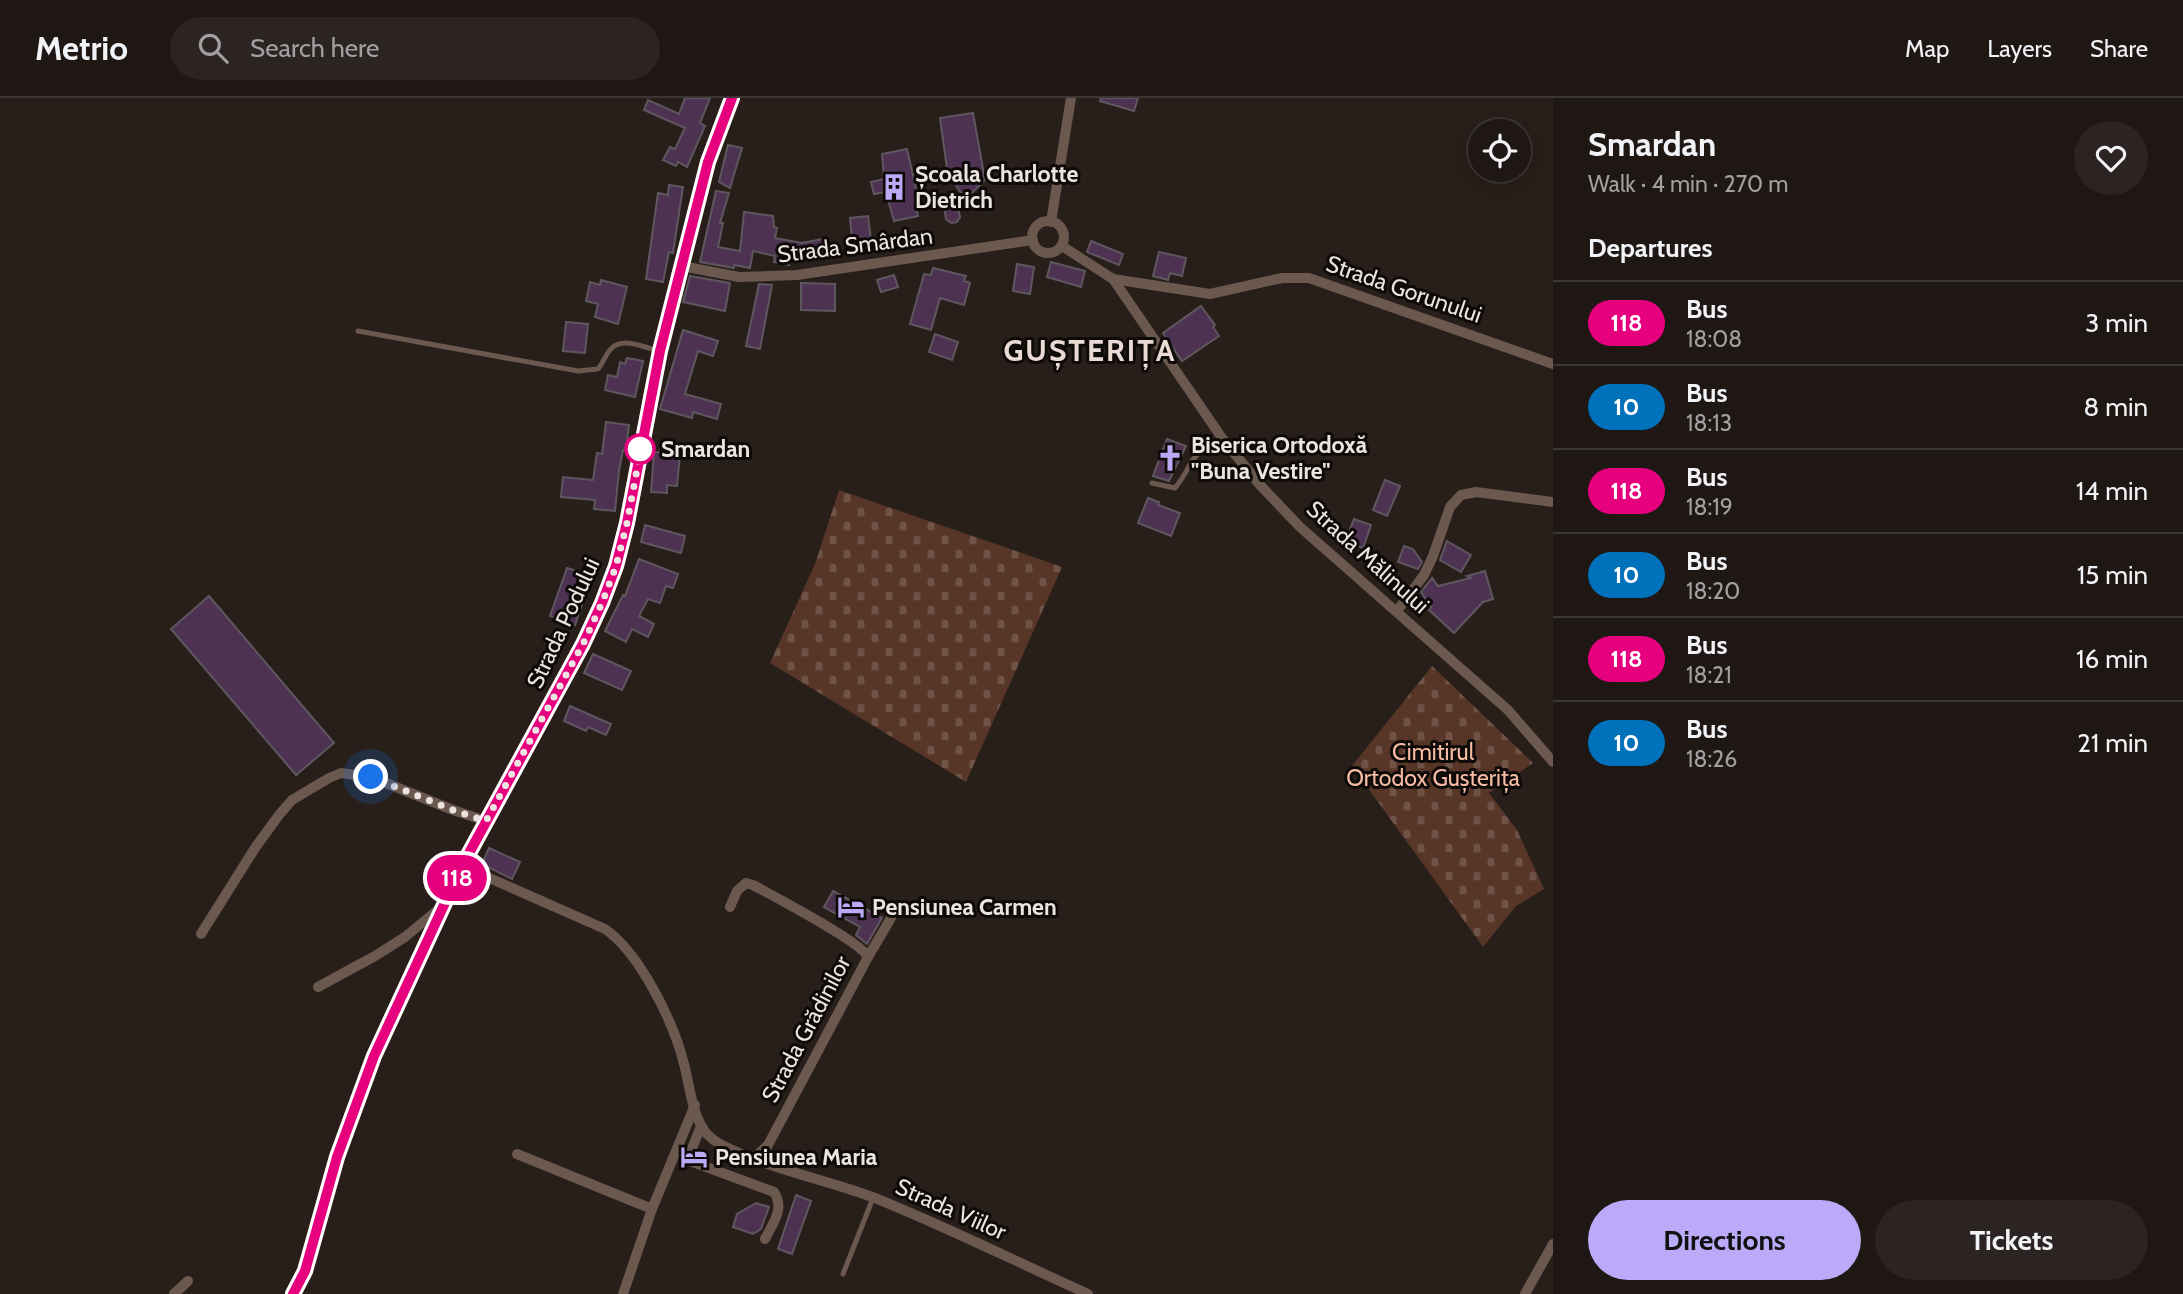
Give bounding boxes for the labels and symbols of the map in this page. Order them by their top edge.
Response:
place label: Școala Charlotte Dietrich [915,160,1078,214]
building icon: Școala Charlotte Dietrich [879,172,909,202]
street label: Strada Smârdan [776,222,934,268]
street label: Strada Gorunului [1323,249,1485,329]
district label: GUȘTERIȚA [1003,332,1177,370]
place label: Biserica Ortodoxă "Buna Vestire" [1191,431,1368,485]
marker: Smardan [625,434,655,464]
place label: Smardan [661,435,750,463]
church icon: Biserica Ortodoxă "Buna Vestire" [1155,443,1185,473]
street label: Strada Mălinului [1301,495,1435,619]
street label: Strada Podului [521,553,605,693]
park label: Cimitirul Ortodox Gușterița [1346,738,1520,793]
your location [353,759,388,794]
line badge: 118 [417,855,497,901]
hotel icon: Pensiunea Carmen [836,892,866,922]
place label: Pensiunea Carmen [872,893,1057,921]
street label: Strada Grădinilor [756,950,857,1107]
hotel icon: Pensiunea Maria [679,1142,709,1172]
place label: Pensiunea Maria [715,1143,878,1171]
street label: Strada Viilor [891,1172,1011,1246]

